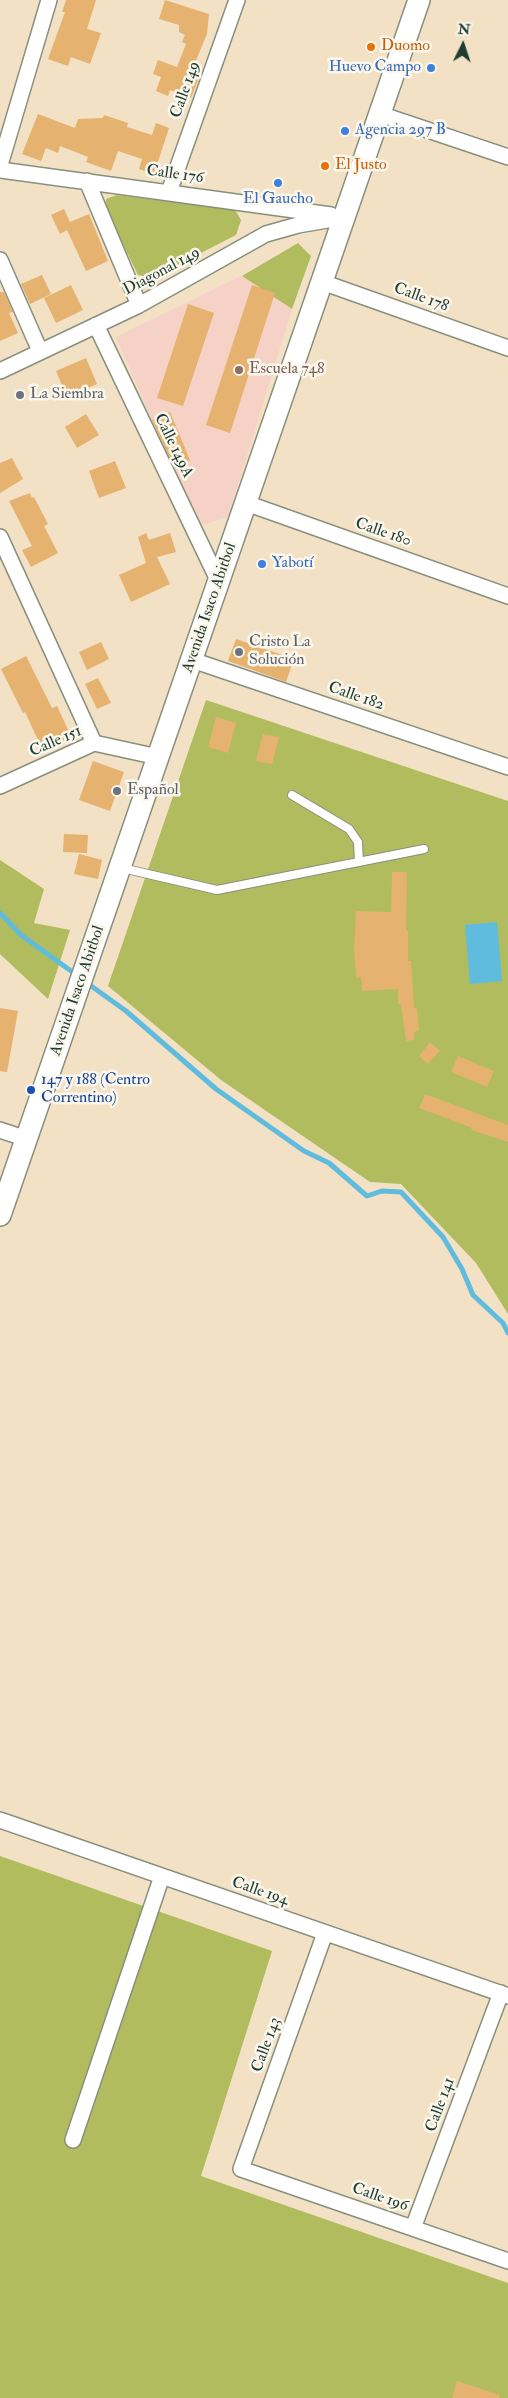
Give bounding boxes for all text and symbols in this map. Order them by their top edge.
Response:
north arrow [438,20,488,70]
text: N [457,21,471,38]
place label: Duomo [381,37,430,57]
marker: Duomo [365,41,377,53]
place label: Huevo Campo [329,58,421,78]
street label: Calle 149 [167,59,205,121]
marker: Huevo Campo [425,62,437,74]
place label: Agencia 297 B [355,121,446,141]
marker: Agencia 297 B [339,125,351,137]
place label: El Justo [335,156,387,176]
marker: El Justo [319,160,331,172]
street label: Calle 176 [145,161,205,189]
marker: El Gaucho [272,177,284,189]
place label: El Gaucho [243,190,313,210]
street label: Diagonal 149 [120,244,204,300]
street label: Calle 178 [391,279,451,317]
place label: Escuela 748 [249,360,325,380]
marker: Escuela 748 [233,364,245,376]
place label: La Siembra [30,385,104,405]
marker: La Siembra [14,389,26,401]
street label: Calle 149A [149,411,197,481]
street label: Calle 180 [353,515,413,551]
street label: Avenida Isaco Abitbol [179,540,241,676]
place label: Yabotí [272,554,313,574]
marker: Yabotí [256,558,268,570]
place label: Cristo La Solución [249,633,311,671]
marker: Cristo La Solución [233,646,245,658]
street label: Calle 182 [326,679,386,715]
street label: Calle 151 [27,722,85,762]
place label: Español [127,781,179,801]
marker: Español [111,785,123,797]
street label: Avenida Isaco Abitbol [47,923,109,1059]
place label: 147 y 188 (Centro Correntino) [41,1071,150,1109]
marker: 147 y 188 (Centro Correntino) [25,1084,37,1096]
street label: Calle 194 [229,1873,291,1911]
street label: Calle 143 [248,2015,286,2075]
street label: Calle 141 [422,2075,460,2135]
street label: Calle 196 [349,2179,411,2217]

